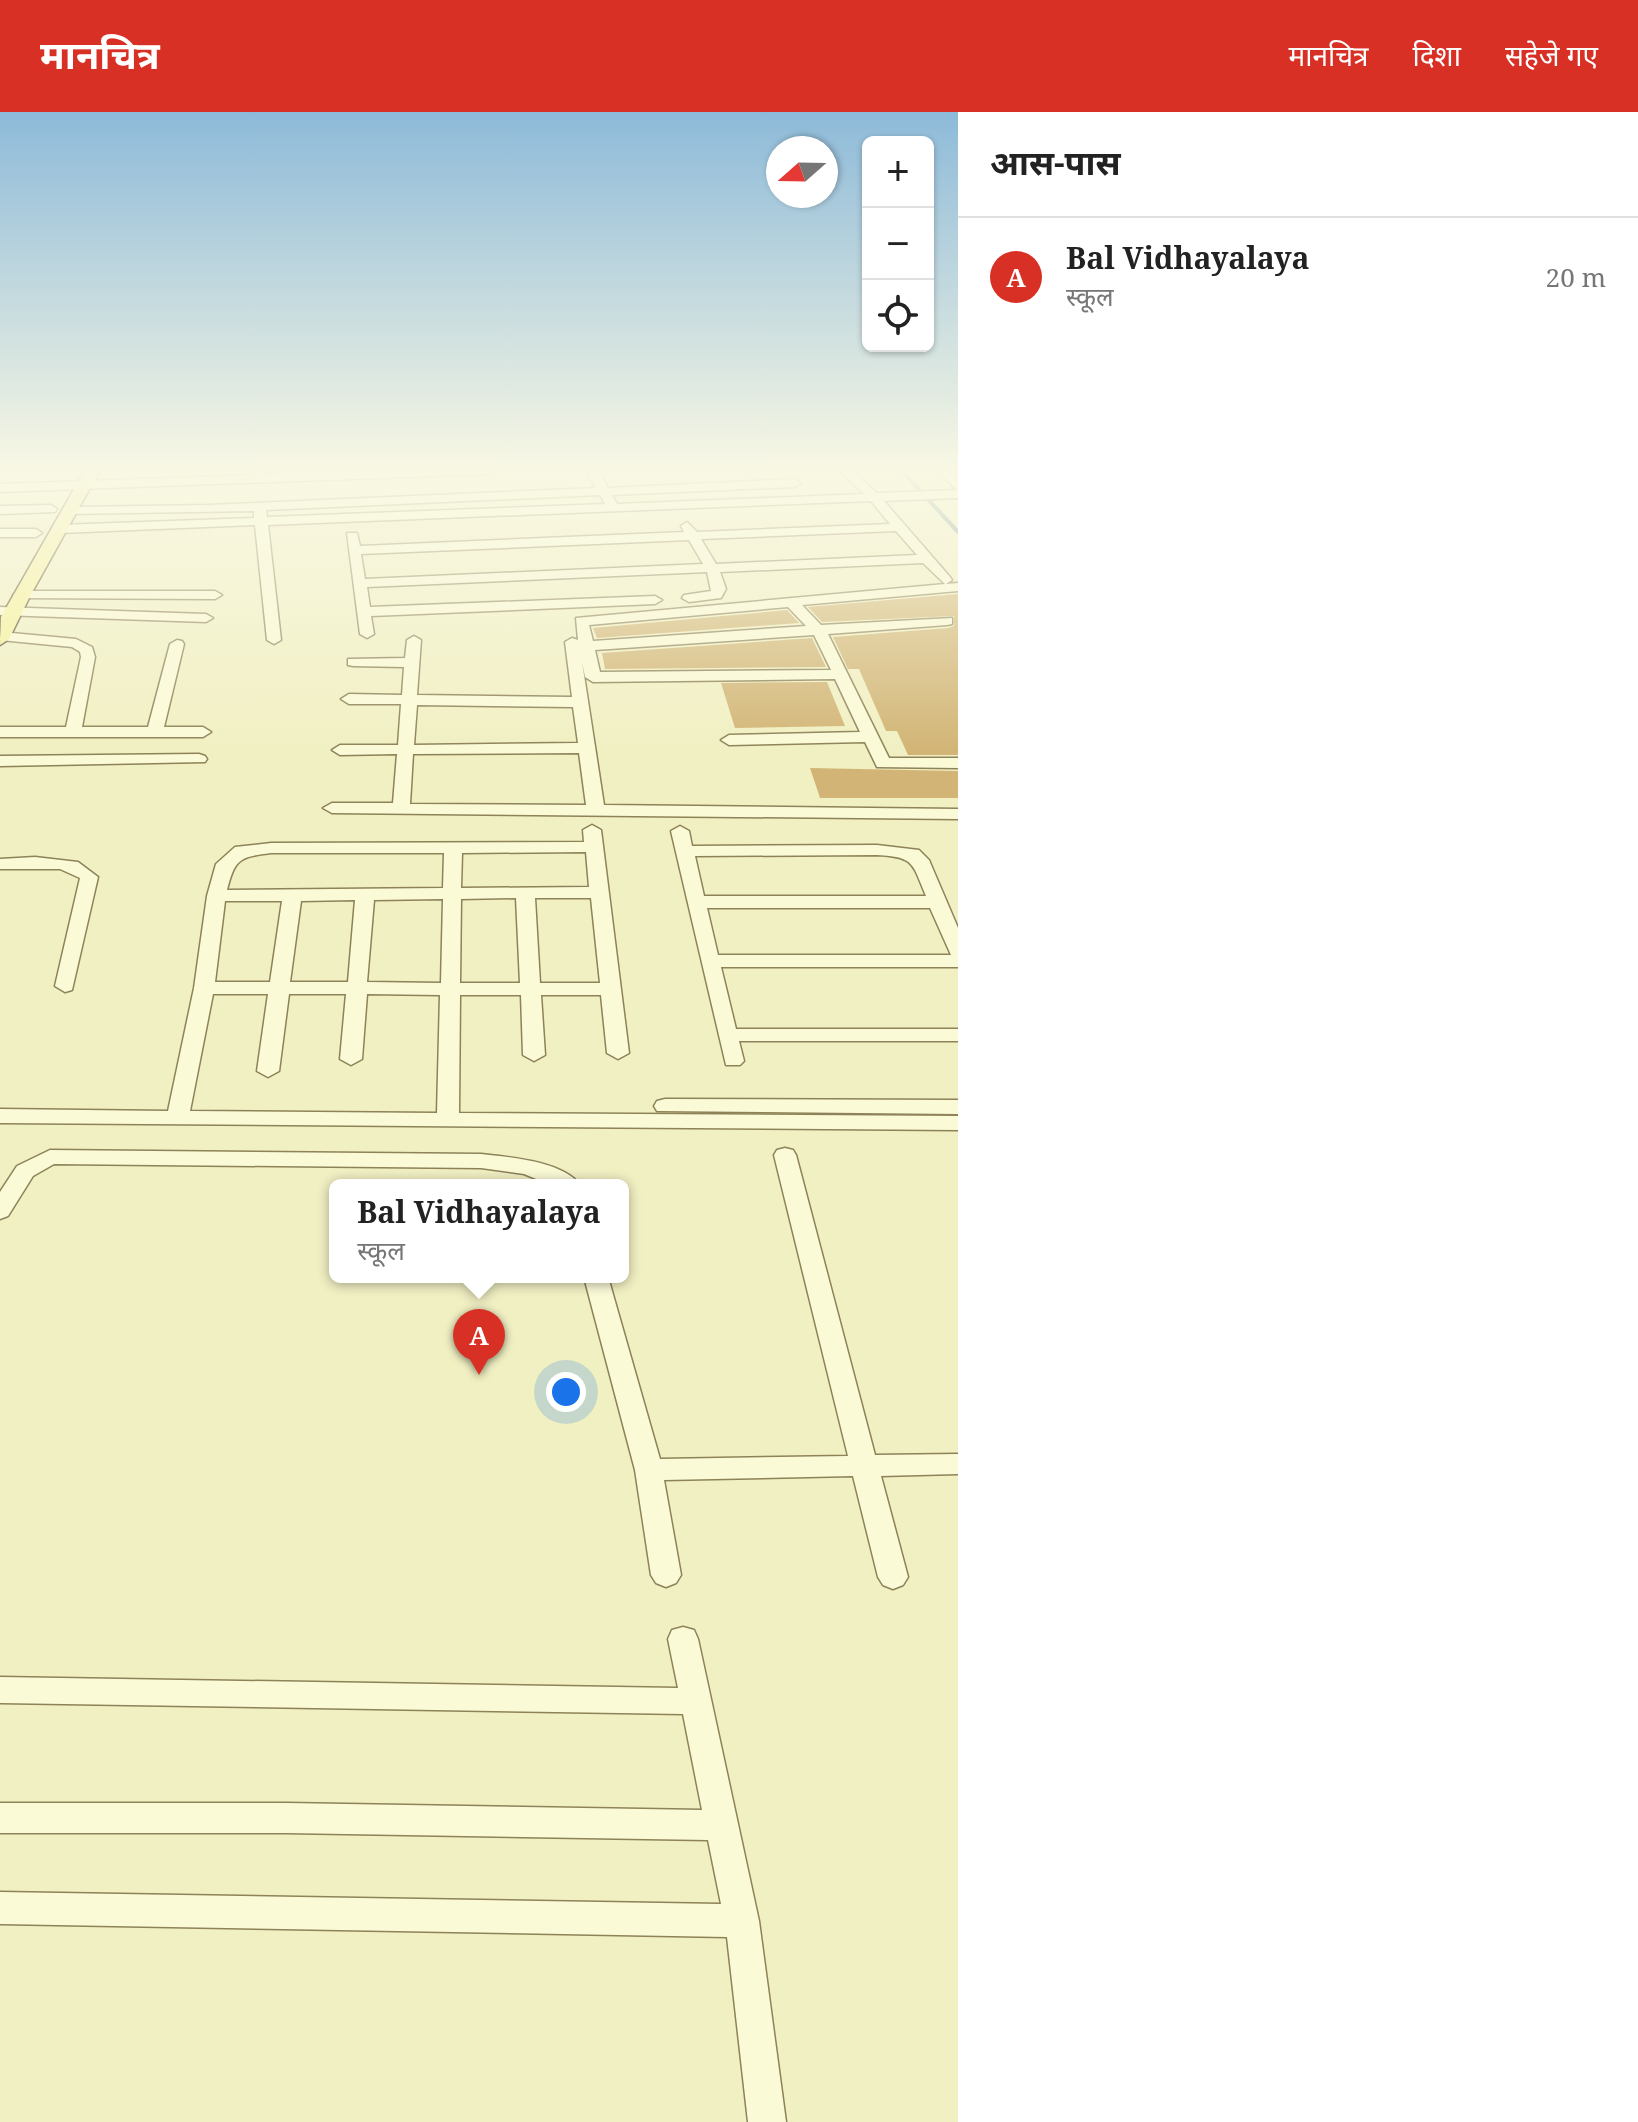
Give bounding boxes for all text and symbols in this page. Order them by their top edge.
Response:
text: मानचित्र [40,28,160,80]
text: मानचित्र [1288,36,1368,74]
text: दिशा [1412,36,1461,74]
text: सहेजे गए [1505,36,1598,74]
north arrow [766,136,838,208]
map controls [862,136,934,352]
button: + [862,136,934,208]
text: आस-पास [990,139,1121,185]
button: − [862,208,934,280]
text: Bal Vidhayalaya [1066,237,1310,278]
text: A [1006,259,1026,295]
text: 20 m [1546,259,1606,295]
text: स्कूल [1066,278,1114,314]
button: locate [862,280,934,352]
popup [329,1179,629,1283]
text: Bal Vidhayalaya [357,1191,601,1232]
text: स्कूल [357,1232,405,1268]
pin: A [453,1309,505,1375]
your location [546,1372,586,1412]

